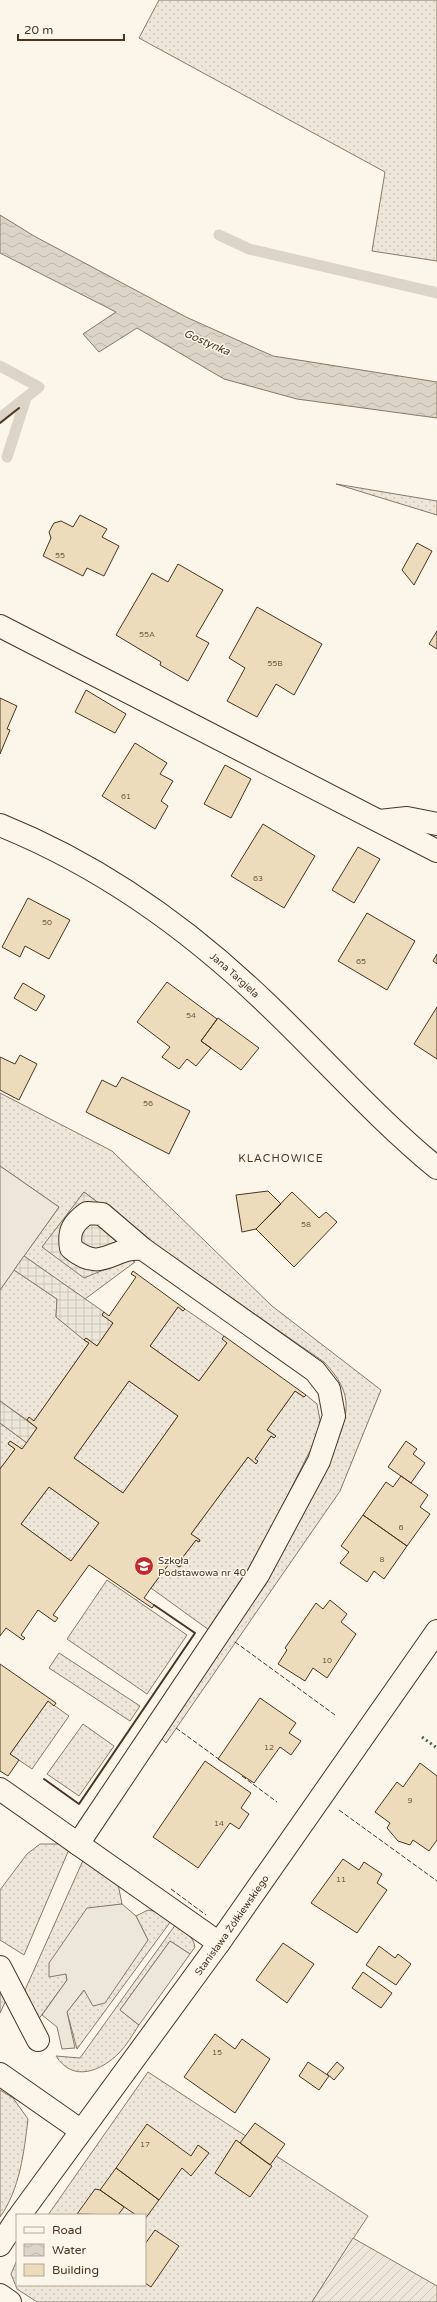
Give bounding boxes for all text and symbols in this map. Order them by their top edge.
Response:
scale bar [18,16,124,42]
text: 20 m [24,23,53,37]
water label: Gostynka [182,327,233,359]
house number: 55 [55,551,65,560]
house number: 55A [139,630,155,639]
house number: 55B [267,659,283,668]
house number: 61 [121,792,131,801]
house number: 63 [253,874,263,883]
house number: 50 [42,918,52,927]
street label: Jana Targiela [207,950,261,1000]
house number: 65 [356,957,366,966]
house number: 54 [186,1011,196,1020]
house number: 56 [143,1099,153,1108]
district label: KLACHOWICE [238,1152,324,1165]
house number: 58 [301,1220,311,1229]
house number: 6 [398,1523,404,1532]
school or university icon: Szkoła Podstawowa nr 40 [133,1555,155,1577]
place label: Szkoła Podstawowa nr 40 [158,1555,246,1579]
house number: 8 [379,1555,385,1564]
house number: 10 [322,1656,332,1665]
house number: 12 [264,1743,274,1752]
house number: 9 [407,1796,413,1805]
house number: 14 [214,1819,224,1828]
street label: Stanisława Żółkiewskiego [192,1873,272,1978]
house number: 11 [336,1875,346,1884]
house number: 15 [212,2048,222,2057]
house number: 17 [140,2140,150,2149]
legend [16,2214,146,2286]
text: Road [52,2223,82,2237]
text: Water [52,2243,87,2257]
text: Building [52,2263,99,2277]

